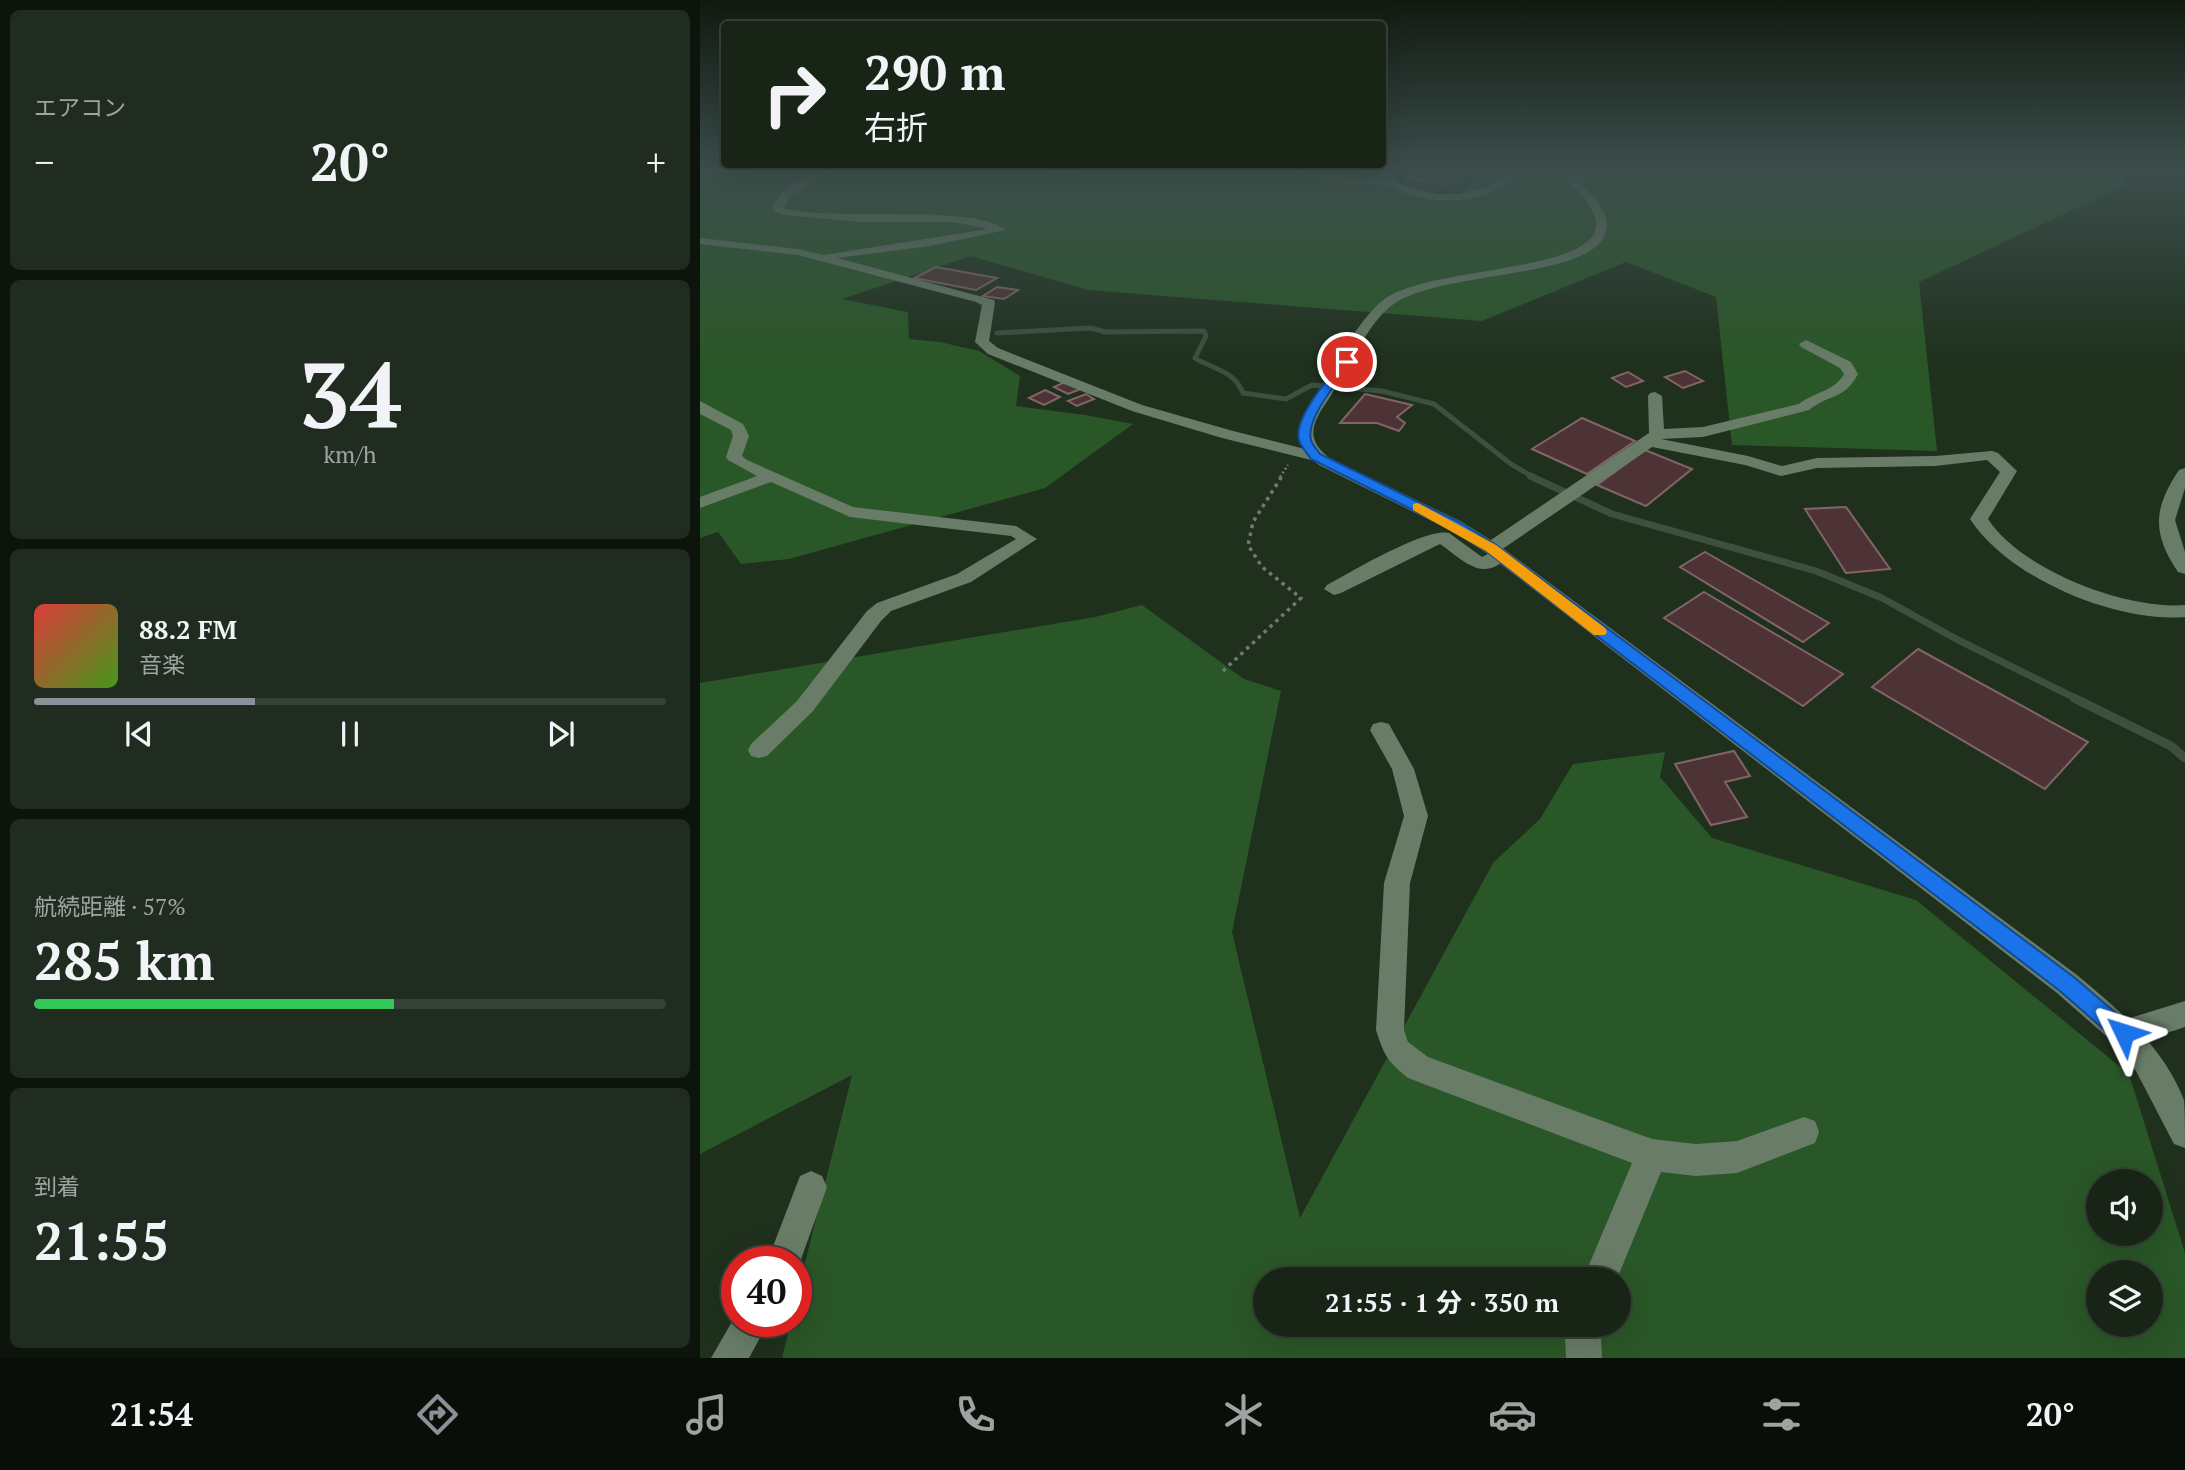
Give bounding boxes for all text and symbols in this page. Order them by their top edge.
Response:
text: 290 m [864,39,1006,104]
icon: right [749,49,840,140]
text: エアコン [34,92,126,123]
text: 右折 [864,106,928,148]
text: 20° [310,127,390,196]
text: − [34,137,54,187]
text: + [646,137,666,187]
pin [1317,332,1377,392]
text: 34 [299,333,401,454]
icon: arrive [1328,343,1366,381]
text: km/h [323,439,377,470]
text: 88.2 FM [139,612,237,646]
text: 音楽 [139,649,185,680]
icon: previous [120,715,158,753]
icon: pause [331,715,369,753]
icon: next [542,715,580,753]
text: 航続距離 · 57% [34,891,186,922]
text: 285 km [34,926,215,995]
position arrow [2087,996,2161,1070]
map controls [2086,1169,2163,1337]
button: sound [2086,1169,2163,1246]
text: 到着 [34,1171,80,1202]
text: 21:55 [34,1206,169,1275]
speed limit sign: 40 [721,1246,812,1337]
button: layers [2086,1260,2163,1337]
text: 21:55 · 1 分 · 350 m [1325,1285,1559,1319]
icon: directions [413,1390,462,1439]
icon: music [682,1390,731,1439]
icon: phone [951,1390,1000,1439]
icon: climate [1219,1390,1268,1439]
icon: car [1488,1390,1537,1439]
icon: filters [1757,1390,1806,1439]
text: 21:54 [110,1393,193,1435]
text: 20° [2026,1393,2075,1435]

